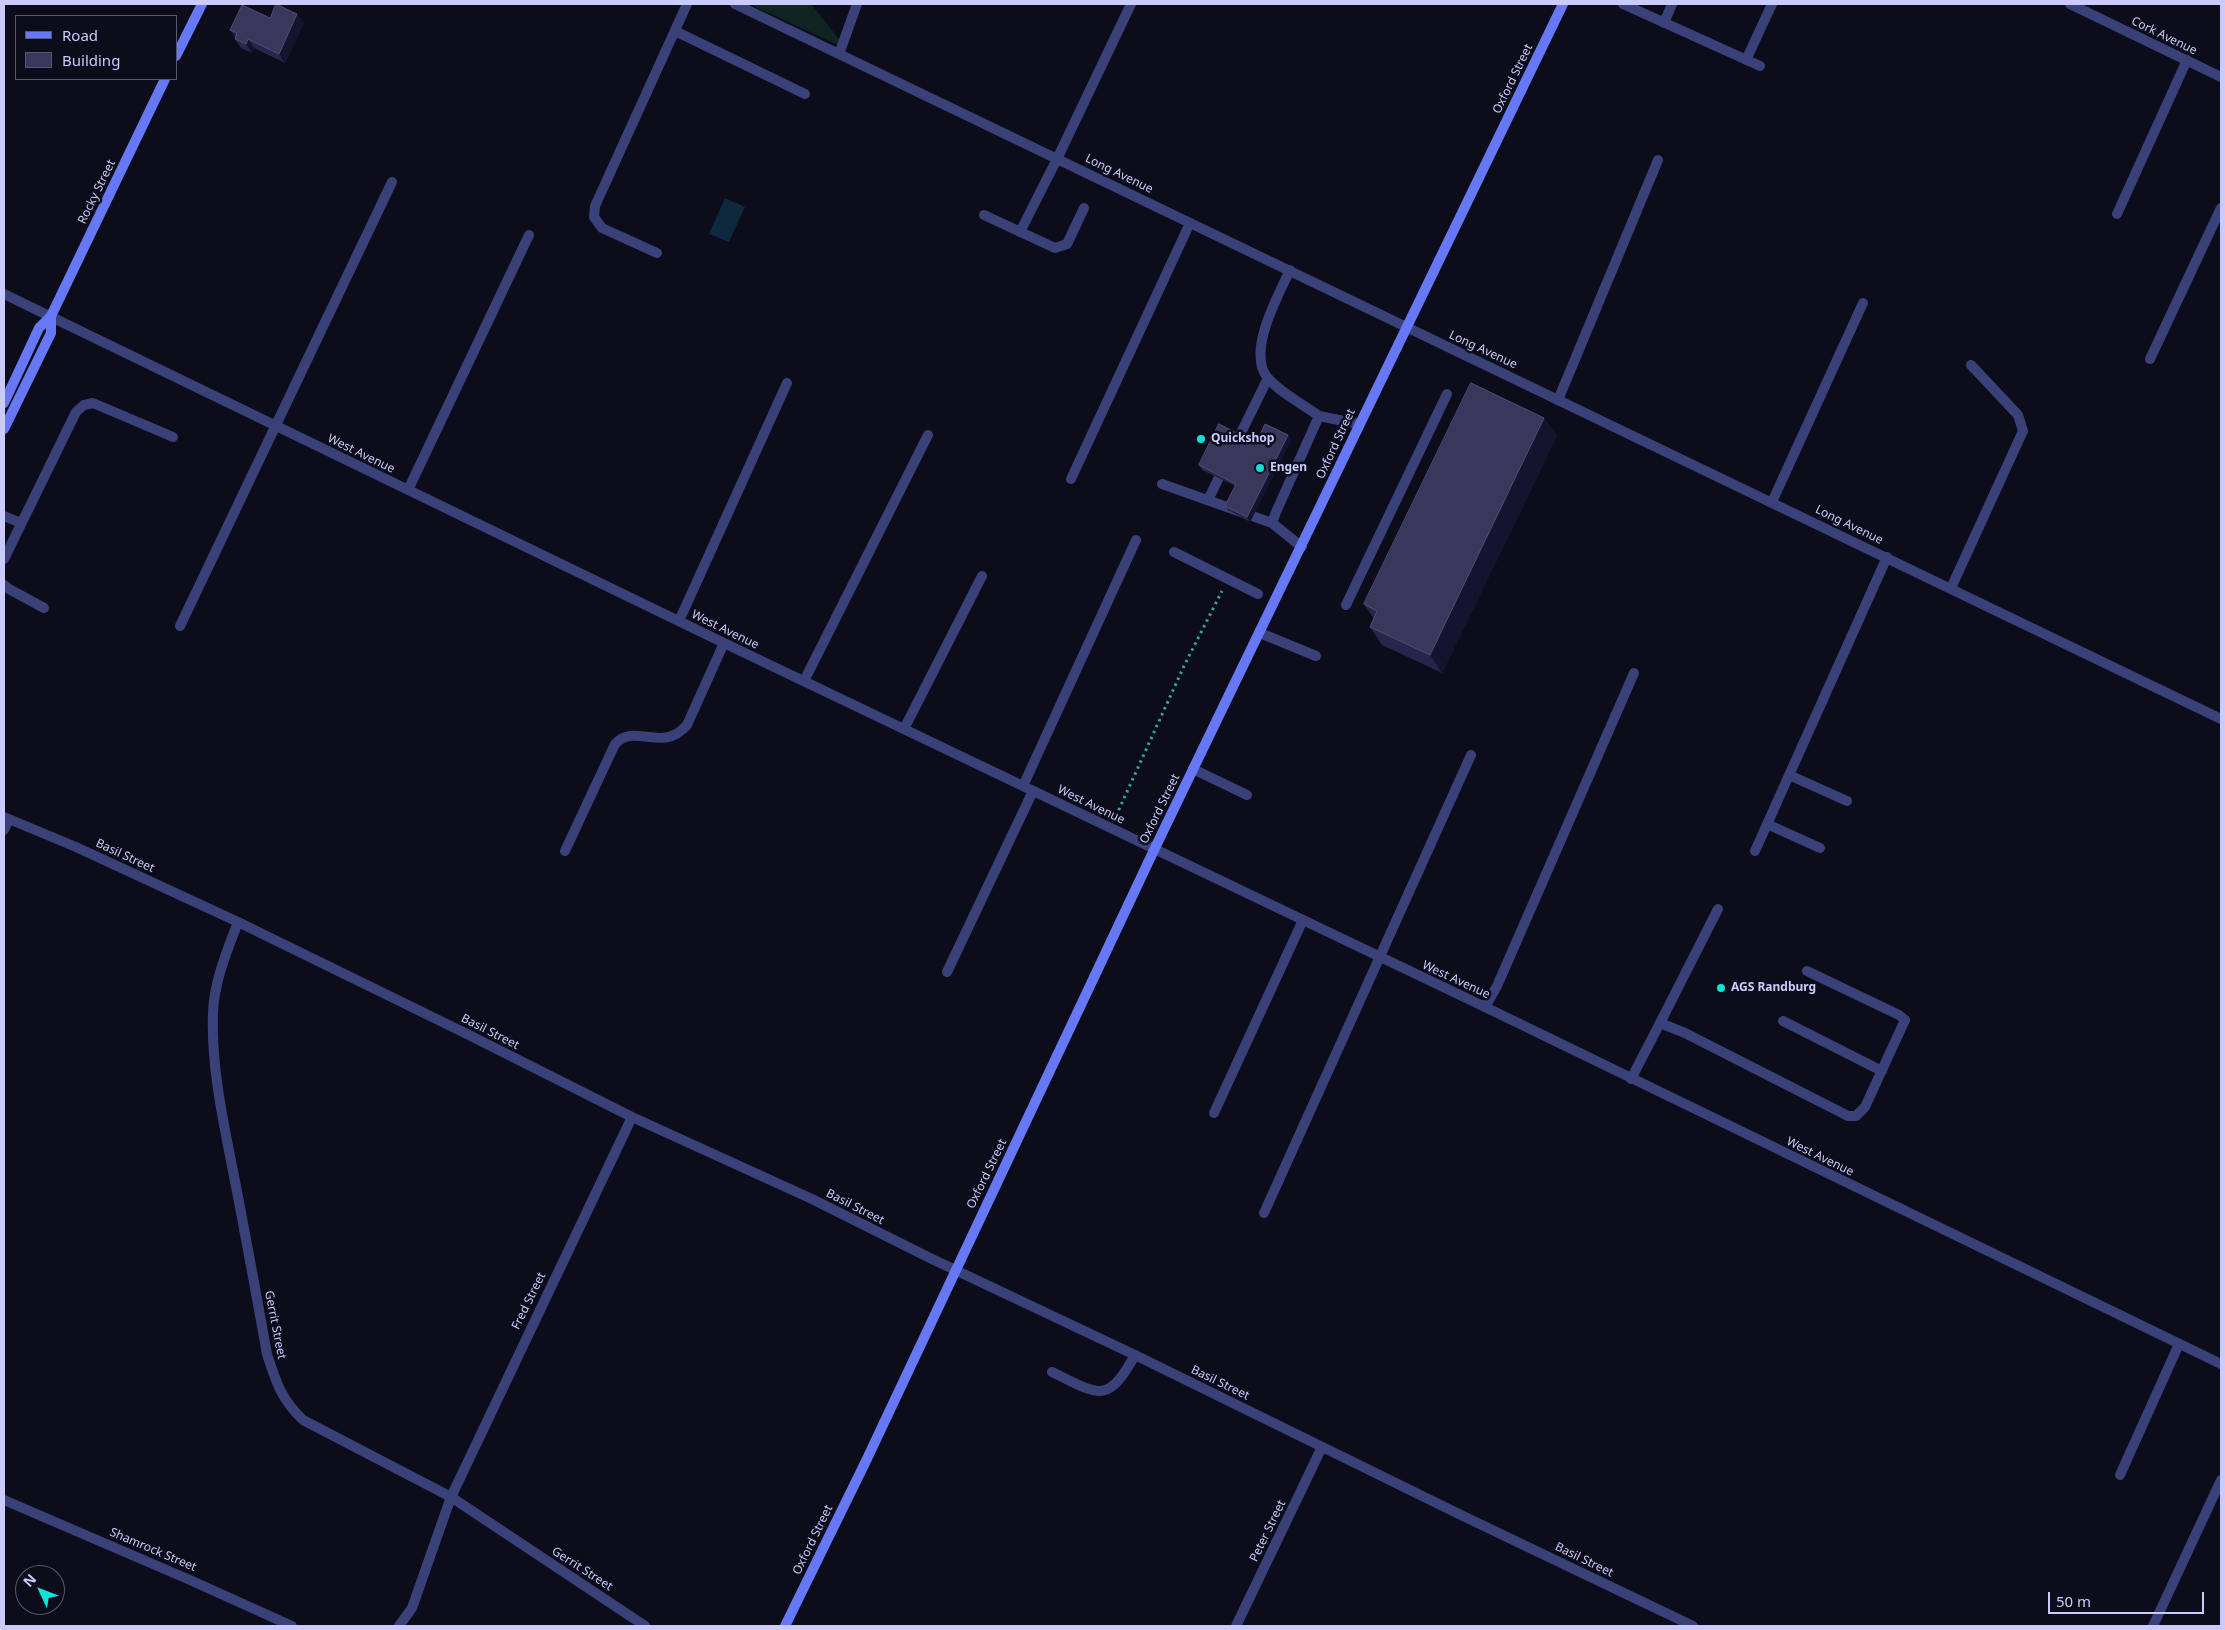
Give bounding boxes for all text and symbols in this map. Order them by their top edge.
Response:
street label: Cork Avenue [2129,14,2199,58]
legend [15,15,178,80]
text: Road [62,25,98,45]
street label: Oxford Street [1490,42,1536,116]
text: Building [62,50,120,70]
street label: Long Avenue [1083,151,1155,197]
street label: Rocky Street [75,158,119,226]
street label: Long Avenue [1447,328,1519,372]
street label: Oxford Street [1313,407,1359,481]
street label: West Avenue [325,432,397,476]
place label: Quickshop [1211,432,1274,446]
marker: Quickshop [1195,433,1207,445]
place label: Engen [1270,461,1307,475]
marker: Engen [1254,462,1266,474]
street label: Long Avenue [1813,502,1885,548]
street label: West Avenue [689,608,761,652]
street label: Oxford Street [1137,772,1183,846]
street label: West Avenue [1055,783,1127,827]
street label: Basil Street [93,836,157,876]
street label: West Avenue [1420,958,1492,1002]
place label: AGS Randburg [1731,981,1816,995]
marker: AGS Randburg [1715,982,1727,994]
street label: Basil Street [459,1011,521,1053]
street label: West Avenue [1784,1135,1856,1179]
street label: Oxford Street [964,1137,1010,1211]
street label: Basil Street [824,1186,886,1228]
street label: Fred Street [509,1270,549,1332]
street label: Gerrit Street [261,1290,289,1360]
street label: Basil Street [1188,1363,1252,1403]
street label: Peter Street [1247,1498,1289,1564]
street label: Oxford Street [790,1503,836,1577]
street label: Shamrock Street [108,1525,198,1575]
street label: Basil Street [1552,1540,1616,1580]
street label: Gerrit Street [549,1544,615,1594]
north arrow [15,1565,65,1615]
text: N [19,1569,40,1591]
scale bar [2050,1582,2206,1614]
text: 50 m [2056,1591,2091,1611]

